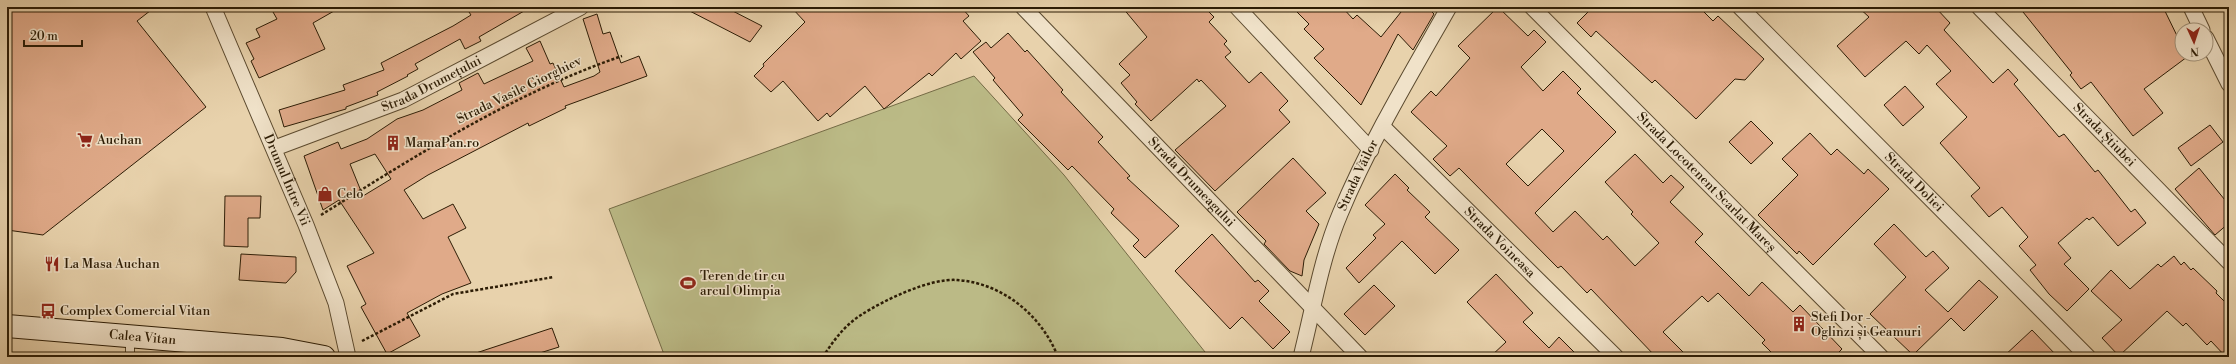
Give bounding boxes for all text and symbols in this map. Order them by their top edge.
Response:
scale bar [24,22,82,48]
north arrow [2174,22,2214,62]
text: 20 m [30,29,58,44]
text: N [2189,44,2199,58]
street label: Strada Drumețului [379,52,484,115]
street label: Strada Vasile Giorghiev [454,53,585,127]
street label: Strada Știubei [2070,100,2139,170]
street label: Strada Locotenent Scarlat Mareș [1633,109,1780,255]
supermarket icon: Auchan [76,131,94,149]
place label: Auchan [96,132,142,148]
street label: Drumul Între Vii [260,132,313,228]
building icon: MamaPan.ro [384,134,402,152]
street label: Strada Drumeagului [1145,134,1238,230]
place label: MamaPan.ro [405,135,479,151]
street label: Strada Văilor [1334,137,1382,213]
street label: Strada Doliei [1881,149,1947,215]
shop icon: Celo [316,185,334,203]
place label: Celo [337,186,364,202]
street label: Strada Voineasa [1461,204,1539,281]
restaurant icon: La Masa Auchan [43,255,61,273]
place label: La Masa Auchan [64,256,160,272]
place label: Teren de tir cu arcul Olimpia [700,268,785,299]
sports icon: Teren de tir cu arcul Olimpia [679,274,697,292]
bus stop icon: Complex Comercial Vitan [39,302,57,320]
place label: Complex Comercial Vitan [60,303,210,319]
place label: Stefi Dor - Oglinzi și Geamuri [1811,309,1921,340]
building icon: Stefi Dor - Oglinzi și Geamuri [1790,315,1808,333]
street label: Calea Vitan [108,327,177,348]

